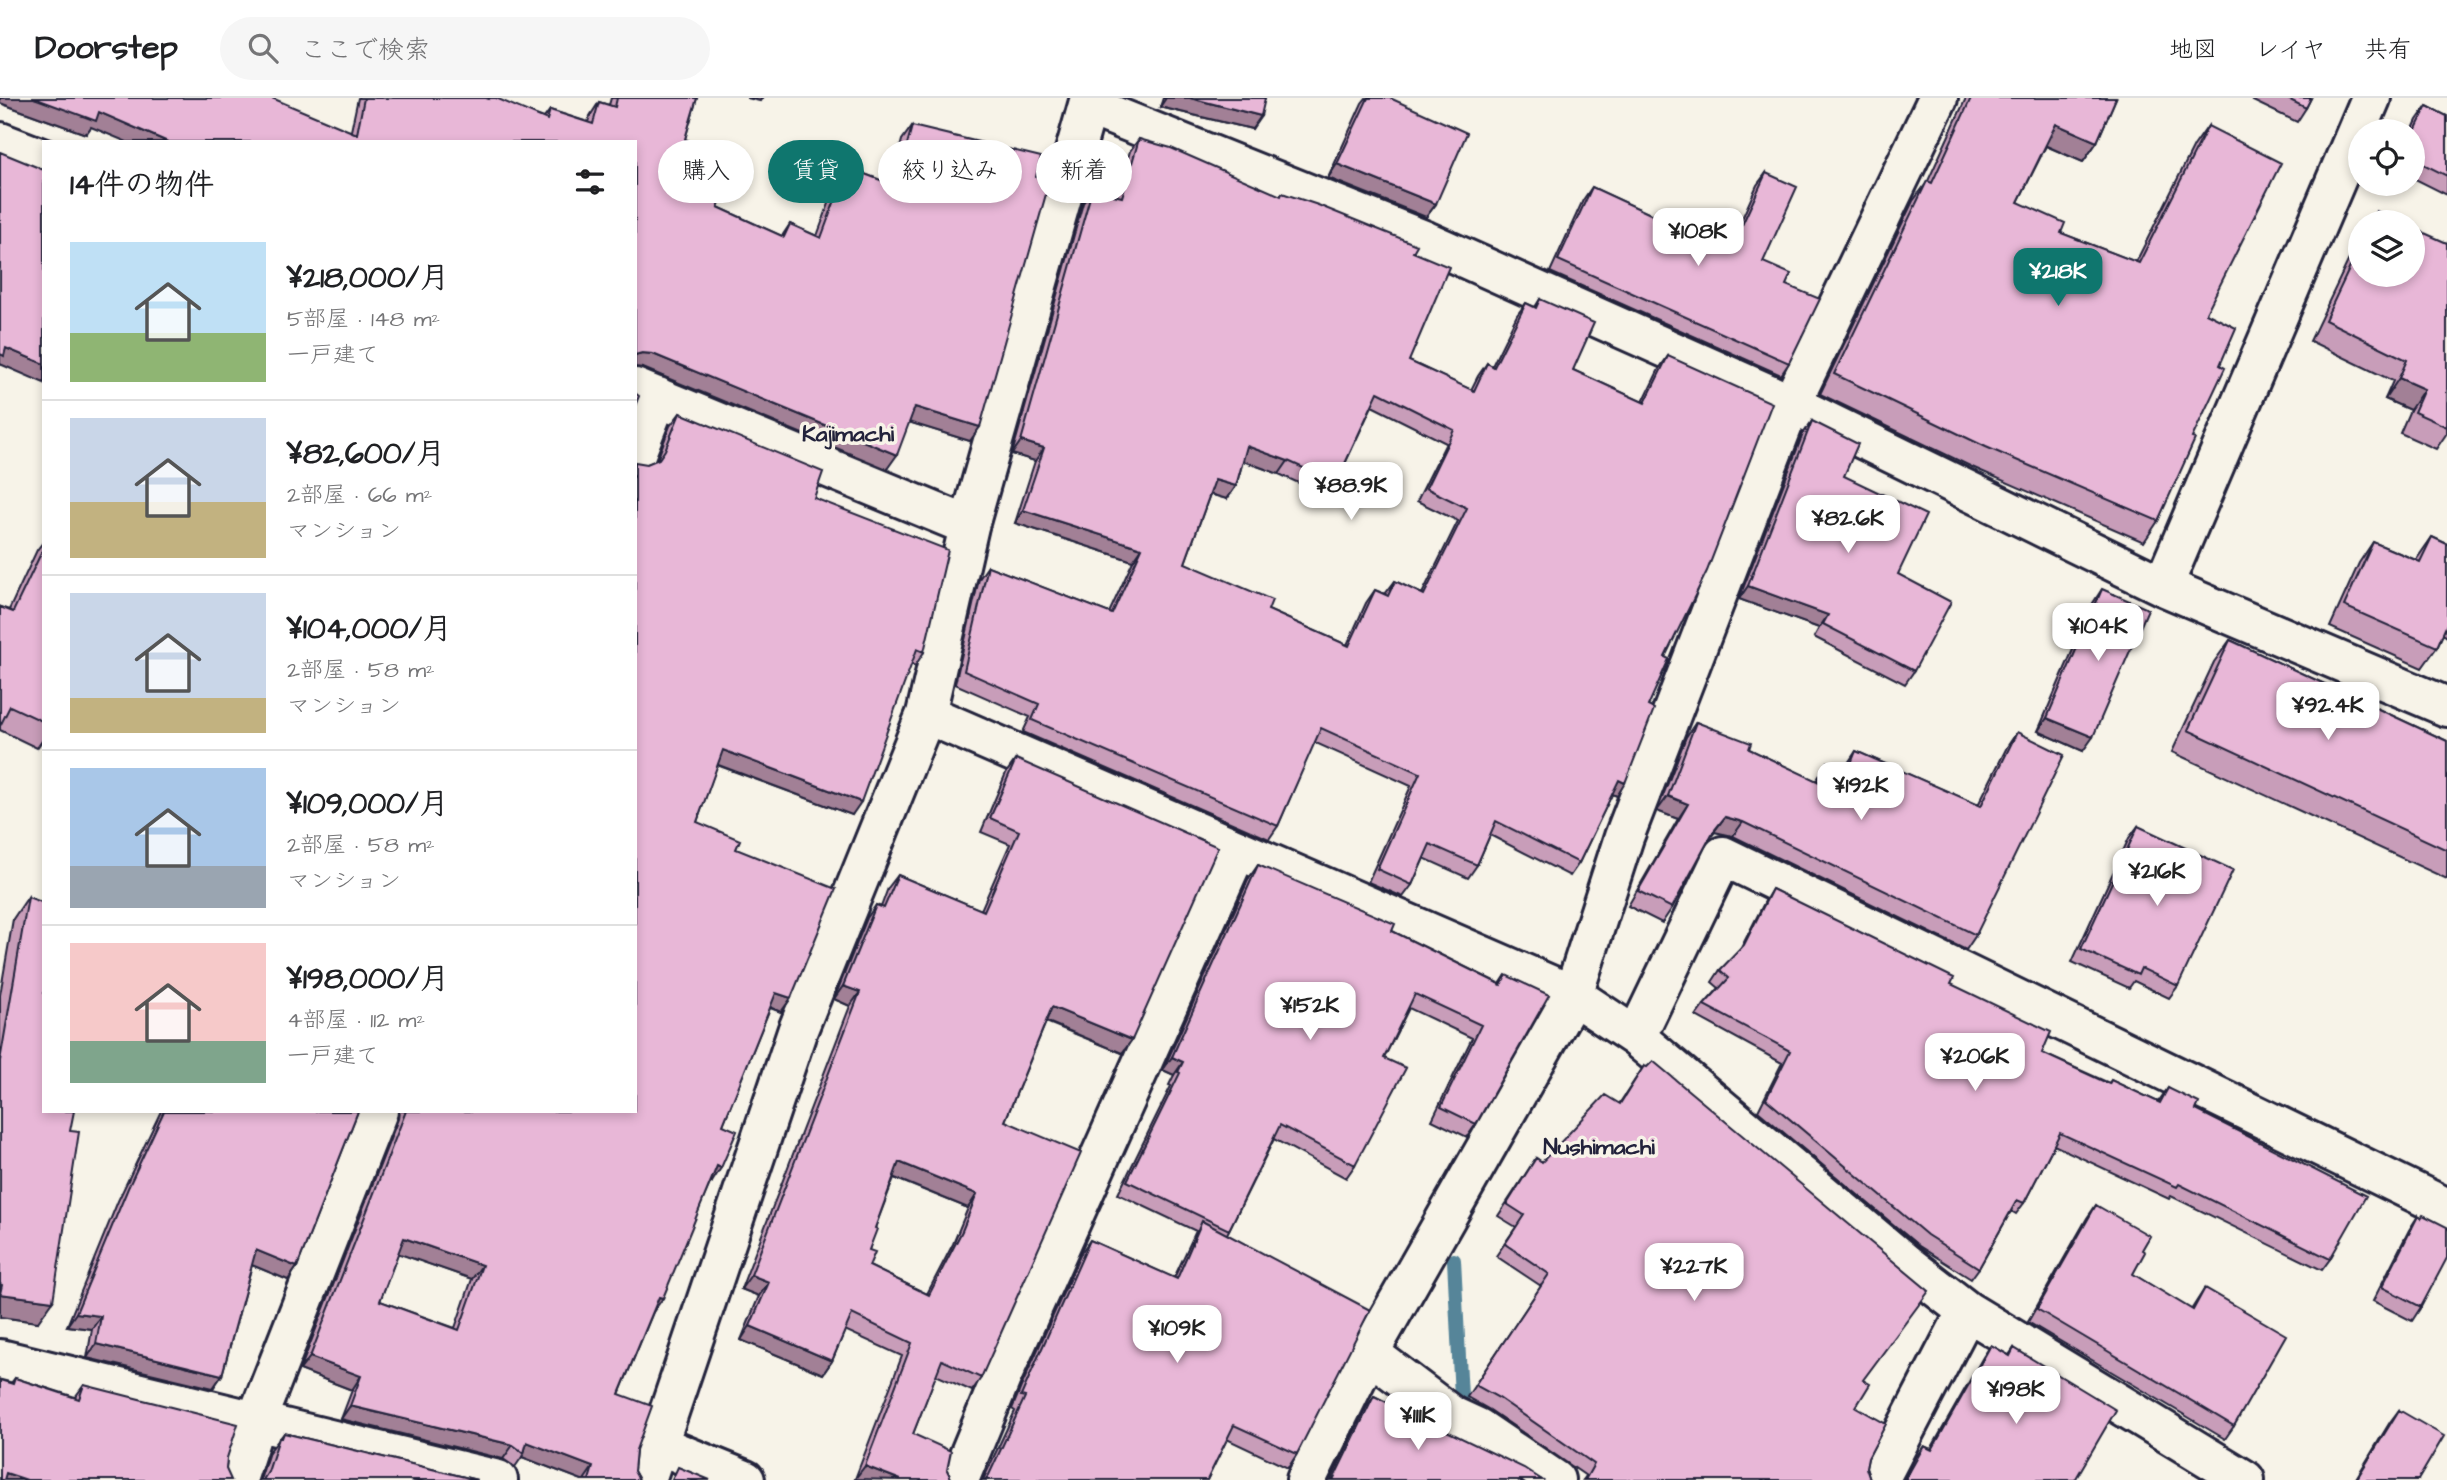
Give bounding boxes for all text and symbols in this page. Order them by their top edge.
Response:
search box [220,17,710,80]
text: Doorstep [35,25,178,71]
icon: search [244,29,282,67]
text: ここで検索 [300,32,430,68]
text: 地図 [2169,33,2217,67]
text: レイヤ [2255,33,2326,67]
text: 共有 [2364,33,2412,67]
map controls [2348,119,2425,287]
button: locate [2348,119,2425,196]
chip: 購入 [658,140,754,203]
chip: 賃貸 [768,140,864,203]
chip: 絞り込み [878,140,1022,203]
chip: 新着 [1036,140,1132,203]
icon: filters [571,163,609,201]
text: 14件の物件 [70,164,214,206]
pin: ¥108K [1649,208,1747,268]
button: layers [2348,210,2425,287]
text: ¥108K [1669,215,1727,247]
pin: ¥218K [2009,248,2107,308]
text: ¥218K [2029,255,2087,287]
text: ¥218,000/月 [287,257,449,299]
icon: home [126,270,210,354]
text: 5部屋 · 148 m² [287,303,440,335]
text: 一戸建て [287,339,379,371]
district label: Kajimachi [802,418,895,450]
text: ¥82,600/月 [287,433,445,475]
icon: home [126,446,210,530]
pin: ¥88.9K [1294,462,1408,522]
text: ¥88.9K [1315,469,1387,501]
text: 2部屋 · 66 m² [287,479,432,511]
pin: ¥82.6K [1791,496,1905,555]
text: ¥82.6K [1812,502,1884,534]
text: マンション [287,515,401,547]
pin: ¥104K [2049,603,2147,663]
text: ¥104,000/月 [287,608,452,650]
text: ¥104K [2068,610,2128,642]
icon: home [126,621,210,705]
text: 2部屋 · 58 m² [287,654,435,686]
pin: ¥92.4K [2271,682,2385,742]
text: ¥92.4K [2292,689,2364,721]
text: マンション [287,690,401,722]
pin: ¥192K [1812,762,1910,822]
text: ¥192K [1833,769,1889,801]
text: ¥109,000/月 [287,783,449,825]
icon: home [126,796,210,880]
text: 2部屋 · 58 m² [287,829,435,861]
pin: ¥216K [2108,848,2206,908]
text: ¥216K [2129,855,2185,887]
text: マンション [287,865,401,897]
text: ¥198,000/月 [287,958,449,1000]
icon: home [126,971,210,1055]
pin: ¥152K [1261,982,1359,1042]
text: ¥152K [1281,989,1339,1021]
text: 4部屋 · 112 m² [287,1004,425,1036]
pin: ¥206K [1926,1034,2024,1093]
text: 一戸建て [287,1040,379,1072]
text: ¥206K [1941,1040,2009,1072]
district label: Nushimachi [1543,1131,1655,1163]
pin: ¥227K [1645,1244,1743,1303]
text: ¥227K [1661,1250,1727,1282]
pin: ¥109K [1128,1306,1226,1365]
text: ¥109K [1149,1312,1205,1344]
pin: ¥198K [1967,1366,2065,1426]
text: ¥198K [1987,1373,2045,1405]
pin: ¥111K [1369,1392,1467,1452]
text: ¥111K [1400,1399,1436,1431]

